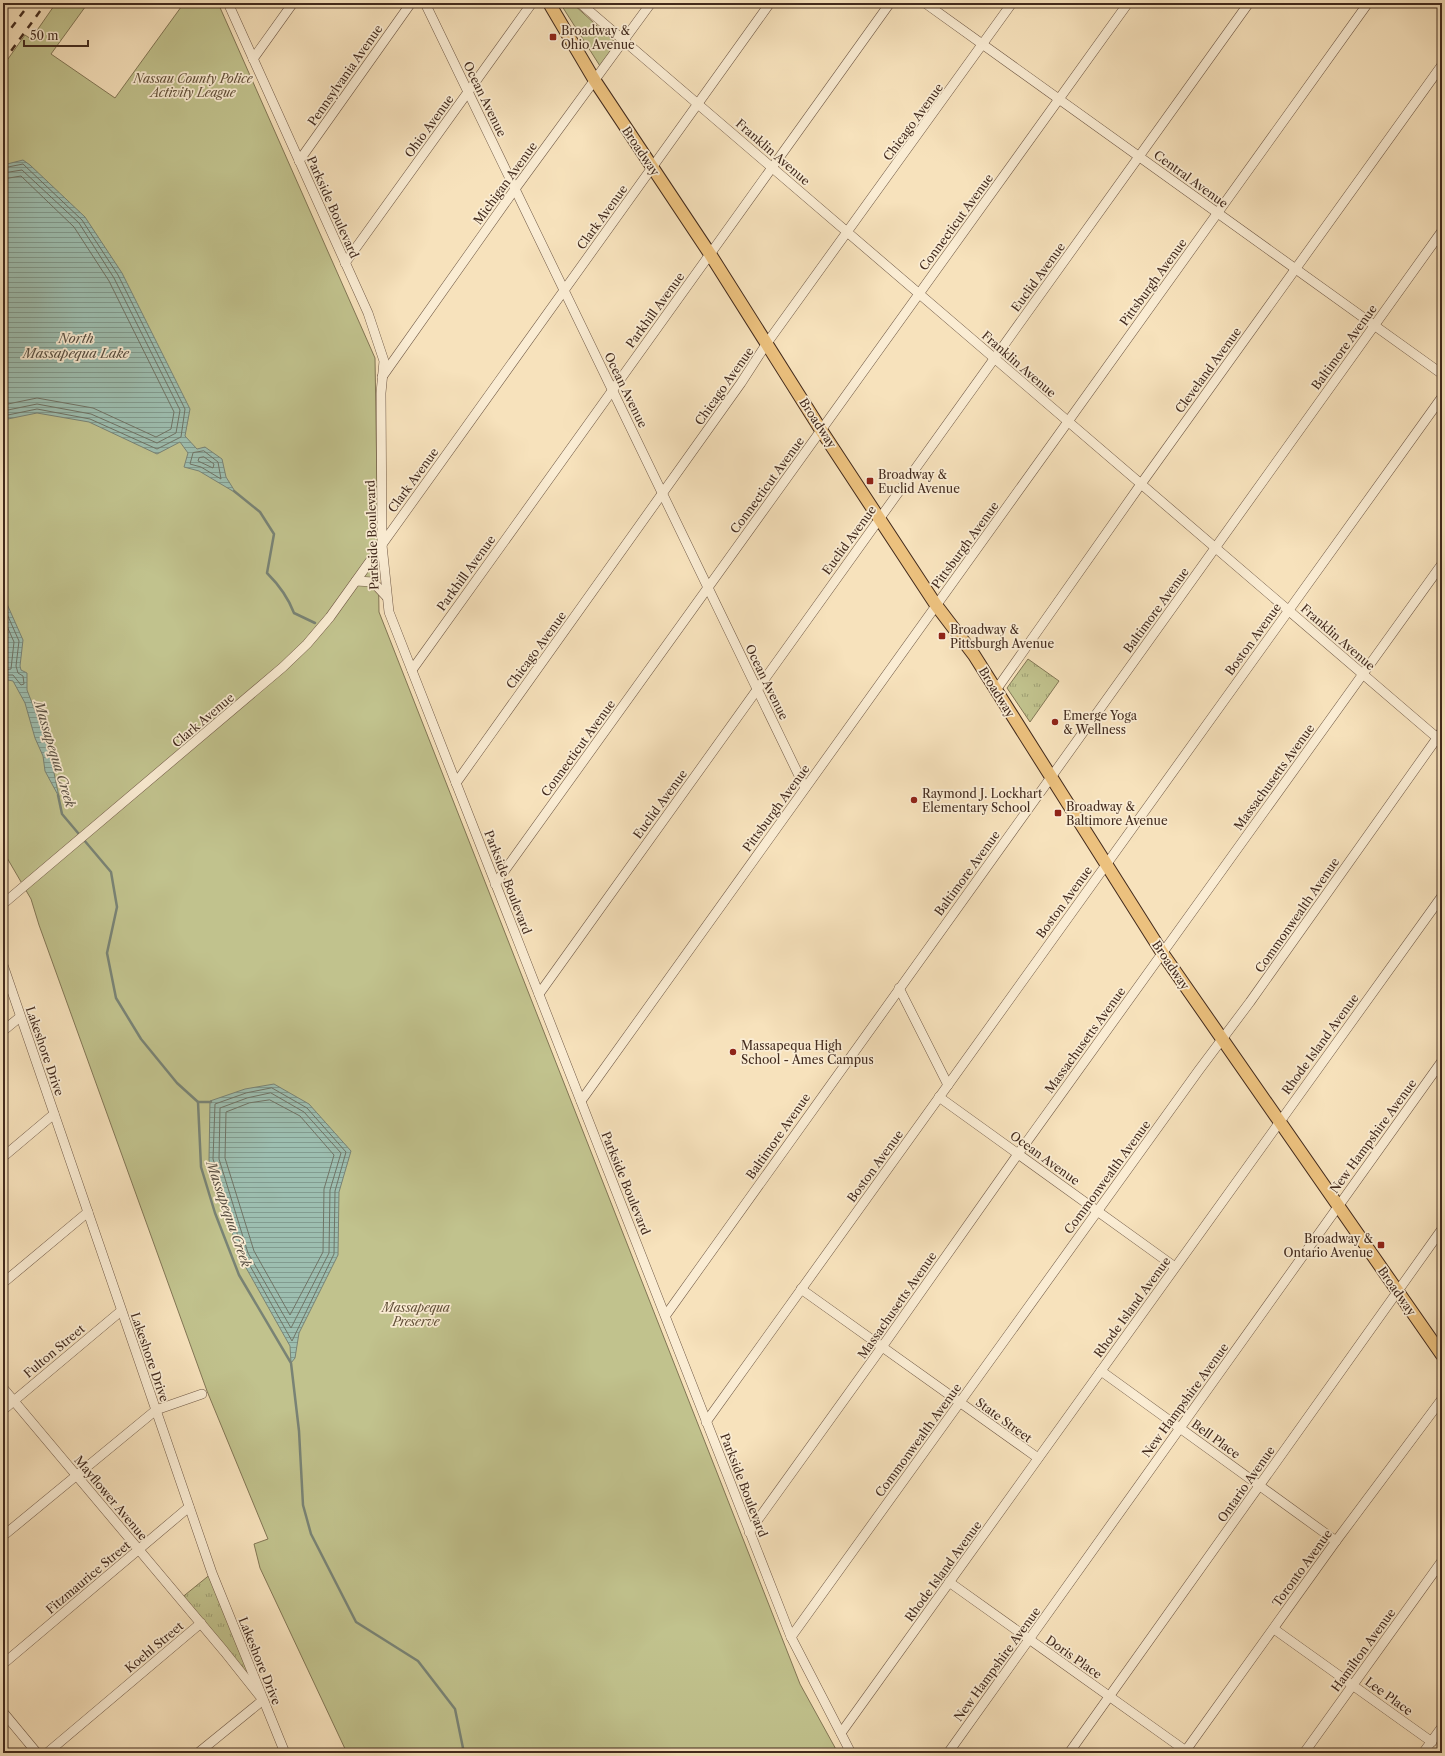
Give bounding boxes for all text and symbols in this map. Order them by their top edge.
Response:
street label: Pennsylvania Avenue [305,21,386,128]
scale bar [24,22,88,48]
place label: Broadway & Ohio Avenue [561,23,635,52]
text: 50 m [30,28,59,43]
marker: Broadway & Ohio Avenue [548,32,558,42]
street label: Ocean Avenue [460,59,510,139]
park label: Nassau County Police Activity League [133,71,254,100]
street label: Chicago Avenue [880,80,946,164]
street label: Ohio Avenue [401,92,457,160]
street label: Franklin Avenue [733,116,813,189]
street label: Broadway [619,123,663,179]
street label: Michigan Avenue [470,138,540,227]
street label: Central Avenue [1151,147,1231,211]
street label: Parkside Boulevard [304,154,363,261]
street label: Connecticut Avenue [916,171,996,273]
street label: Clark Avenue [574,182,631,252]
street label: Pittsburgh Avenue [1116,235,1190,329]
street label: Euclid Avenue [1008,239,1068,315]
street label: Parkhill Avenue [623,269,688,351]
street label: Baltimore Avenue [1308,301,1380,393]
street label: Cleveland Avenue [1172,324,1244,416]
street label: Franklin Avenue [979,328,1059,401]
water label: North Massapequa Lake [21,330,130,361]
street label: Chicago Avenue [691,344,757,428]
street label: Ocean Avenue [601,350,651,430]
street label: Broadway [796,395,840,451]
street label: Connecticut Avenue [727,434,807,536]
street label: Clark Avenue [385,445,442,515]
place label: Broadway & Euclid Avenue [878,467,960,496]
marker: Broadway & Euclid Avenue [865,476,875,486]
street label: Parkside Boulevard [363,479,381,590]
street label: Pittsburgh Avenue [928,498,1002,592]
street label: Euclid Avenue [819,502,879,578]
street label: Parkhill Avenue [434,532,499,614]
street label: Baltimore Avenue [1120,564,1192,656]
street label: Boston Avenue [1222,600,1284,678]
street label: Franklin Avenue [1298,601,1378,674]
street label: Chicago Avenue [503,608,569,692]
place label: Broadway & Pittsburgh Avenue [950,622,1054,651]
marker: Broadway & Pittsburgh Avenue [937,631,947,641]
street label: Ocean Avenue [742,642,792,722]
street label: Broadway [976,664,1018,720]
street label: Clark Avenue [169,690,237,750]
water label: Massapequa Creek [31,697,79,810]
street label: Connecticut Avenue [538,697,618,799]
place label: Emerge Yoga & Wellness [1063,708,1138,737]
marker: Emerge Yoga & Wellness [1050,717,1060,727]
street label: Massachusetts Avenue [1230,721,1318,833]
street label: Pittsburgh Avenue [739,761,813,855]
street label: Euclid Avenue [630,766,690,842]
place label: Raymond J. Lockhart Elementary School [922,786,1043,815]
marker: Raymond J. Lockhart Elementary School [909,795,919,805]
place label: Broadway & Baltimore Avenue [1066,799,1168,828]
marker: Broadway & Baltimore Avenue [1053,808,1063,818]
street label: Baltimore Avenue [931,827,1003,919]
street label: Parkside Boulevard [481,828,535,937]
street label: Commonwealth Avenue [1252,854,1343,975]
street label: Boston Avenue [1033,863,1095,941]
street label: Broadway [1149,937,1193,993]
street label: Massachusetts Avenue [1041,984,1129,1096]
street label: Rhode Island Avenue [1278,991,1362,1097]
street label: Lakeshore Drive [23,1004,67,1098]
place label: Massapequa High School - Ames Campus [741,1038,874,1067]
marker: Massapequa High School - Ames Campus [728,1047,738,1057]
street label: New Hampshire Avenue [1327,1076,1420,1196]
street label: Baltimore Avenue [743,1090,813,1182]
street label: Commonwealth Avenue [1061,1117,1153,1237]
street label: Boston Avenue [844,1127,906,1205]
street label: Ocean Avenue [1007,1128,1083,1188]
street label: Parkside Boulevard [598,1129,654,1237]
water label: Massapequa Creek [203,1157,255,1269]
place label: Broadway & Ontario Avenue [1284,1231,1373,1260]
marker: Broadway & Ontario Avenue [1376,1240,1386,1250]
street label: Massachusetts Avenue [854,1248,940,1361]
street label: Rhode Island Avenue [1090,1254,1174,1360]
street label: Broadway [1375,1264,1420,1319]
park label: Massapequa Preserve [380,1300,450,1329]
street label: Lakeshore Drive [128,1310,172,1404]
street label: Fulton Street [20,1321,88,1381]
street label: New Hampshire Avenue [1139,1340,1232,1460]
street label: Commonwealth Avenue [872,1380,964,1500]
street label: State Street [973,1395,1036,1446]
street label: Bell Place [1189,1416,1243,1462]
street label: Parkside Boulevard [717,1431,771,1540]
street label: Ontario Avenue [1214,1443,1278,1525]
street label: Mayflower Avenue [71,1453,151,1544]
street label: Rhode Island Avenue [901,1518,985,1624]
street label: Toronto Avenue [1269,1526,1335,1610]
street label: Fitzmaurice Street [43,1537,134,1617]
street label: New Hampshire Avenue [951,1604,1044,1724]
street label: Hamilton Avenue [1328,1605,1398,1695]
street label: Lakeshore Drive [236,1615,285,1707]
street label: Koehl Street [122,1618,187,1676]
street label: Doris Place [1043,1632,1105,1682]
street label: Lee Place [1362,1674,1416,1718]

